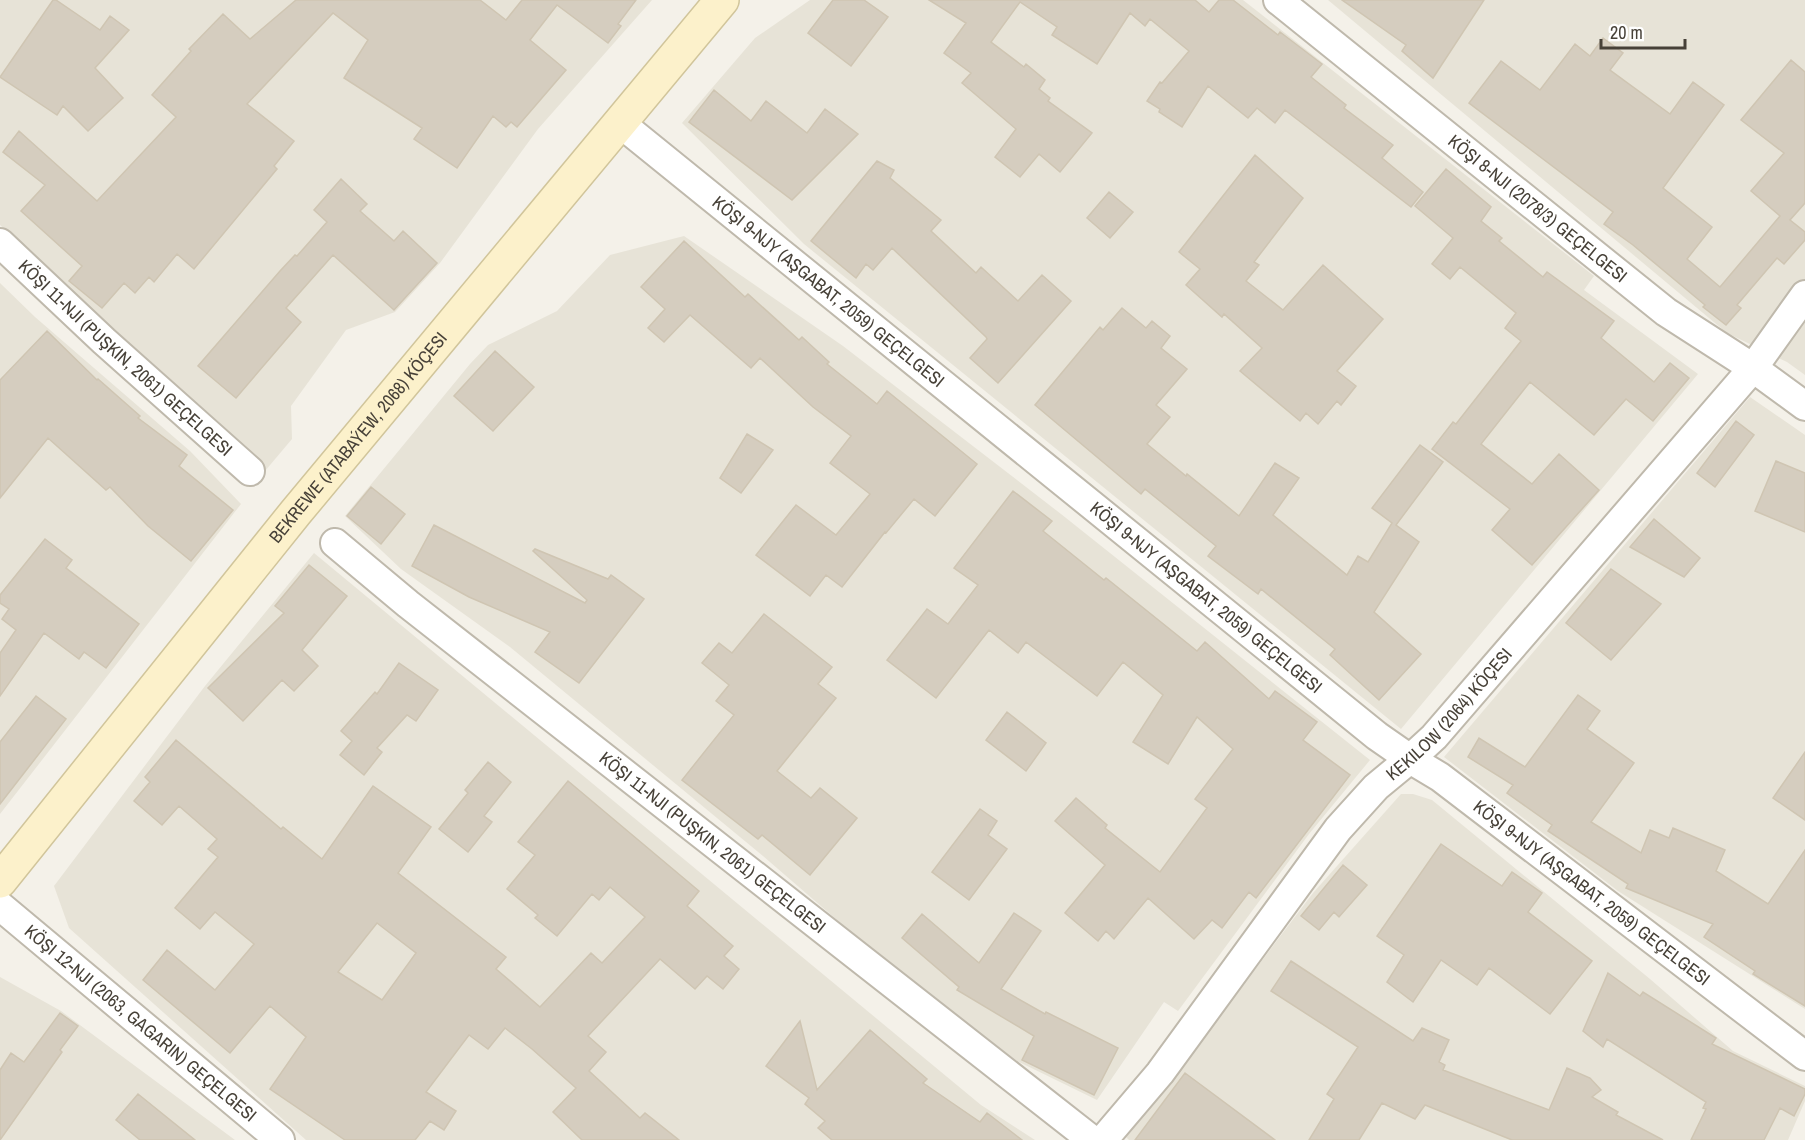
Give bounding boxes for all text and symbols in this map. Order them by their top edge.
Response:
scale bar [1601,12,1685,50]
text: 20 m [1610,20,1643,45]
street label: KÖŞI 8-NJI (2078/3) GEÇELGESI [1443,129,1633,288]
street label: KÖŞI 9-NJY (AŞGABAT, 2059) GEÇELGESI [707,190,950,393]
street label: KÖŞI 11-NJI (PUŞKIN, 2061) GEÇELGESI [13,254,238,462]
street label: BEKREWE (ATABAÝEW, 2068) KÖÇESI [263,327,453,548]
street label: KÖŞI 9-NJY (AŞGABAT, 2059) GEÇELGESI [1085,496,1328,699]
street label: KEKILOW (2064) KÖÇESI [1380,642,1518,786]
street label: KÖŞI 11-NJI (PUŞKIN, 2061) GEÇELGESI [594,746,831,939]
street label: KÖŞI 9-NJY (AŞGABAT, 2059) GEÇELGESI [1468,794,1715,991]
street label: KÖŞI 12-NJI (2063, GAGARIN) GEÇELGESI [19,919,262,1127]

